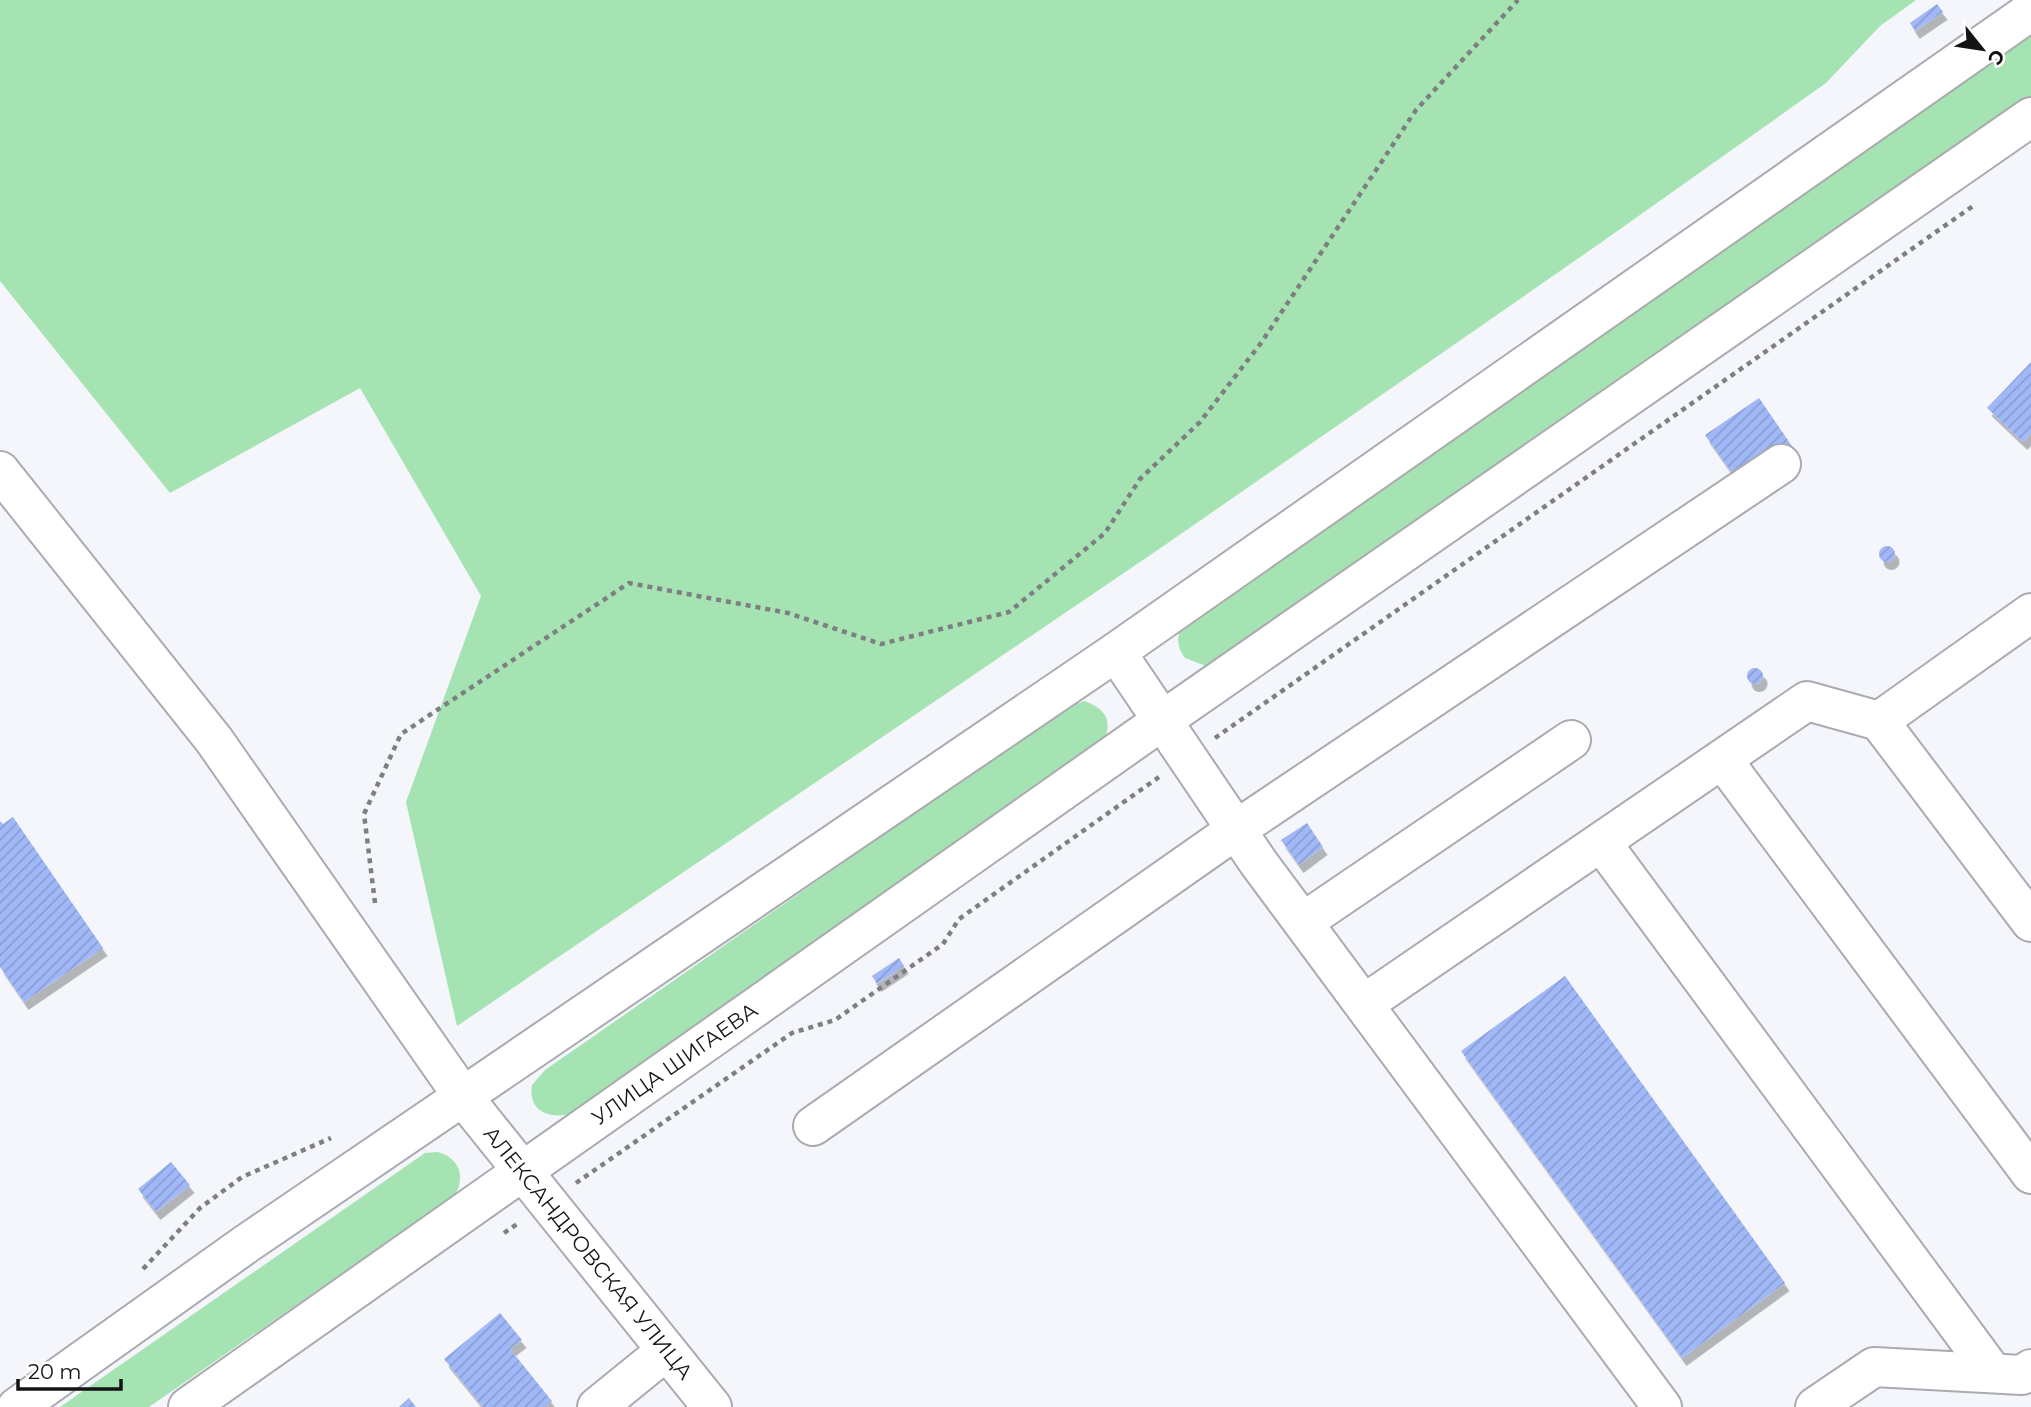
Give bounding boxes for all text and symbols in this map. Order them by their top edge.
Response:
north arrow [1947,14,2017,84]
text: С [1983,46,2010,69]
street label: УЛИЦА ШИГАЕВА [587,997,763,1130]
street label: АЛЕКСАНДРОВСКАЯ УЛИЦА [479,1121,698,1384]
scale bar [18,1348,121,1392]
text: 20 m [28,1359,82,1384]

